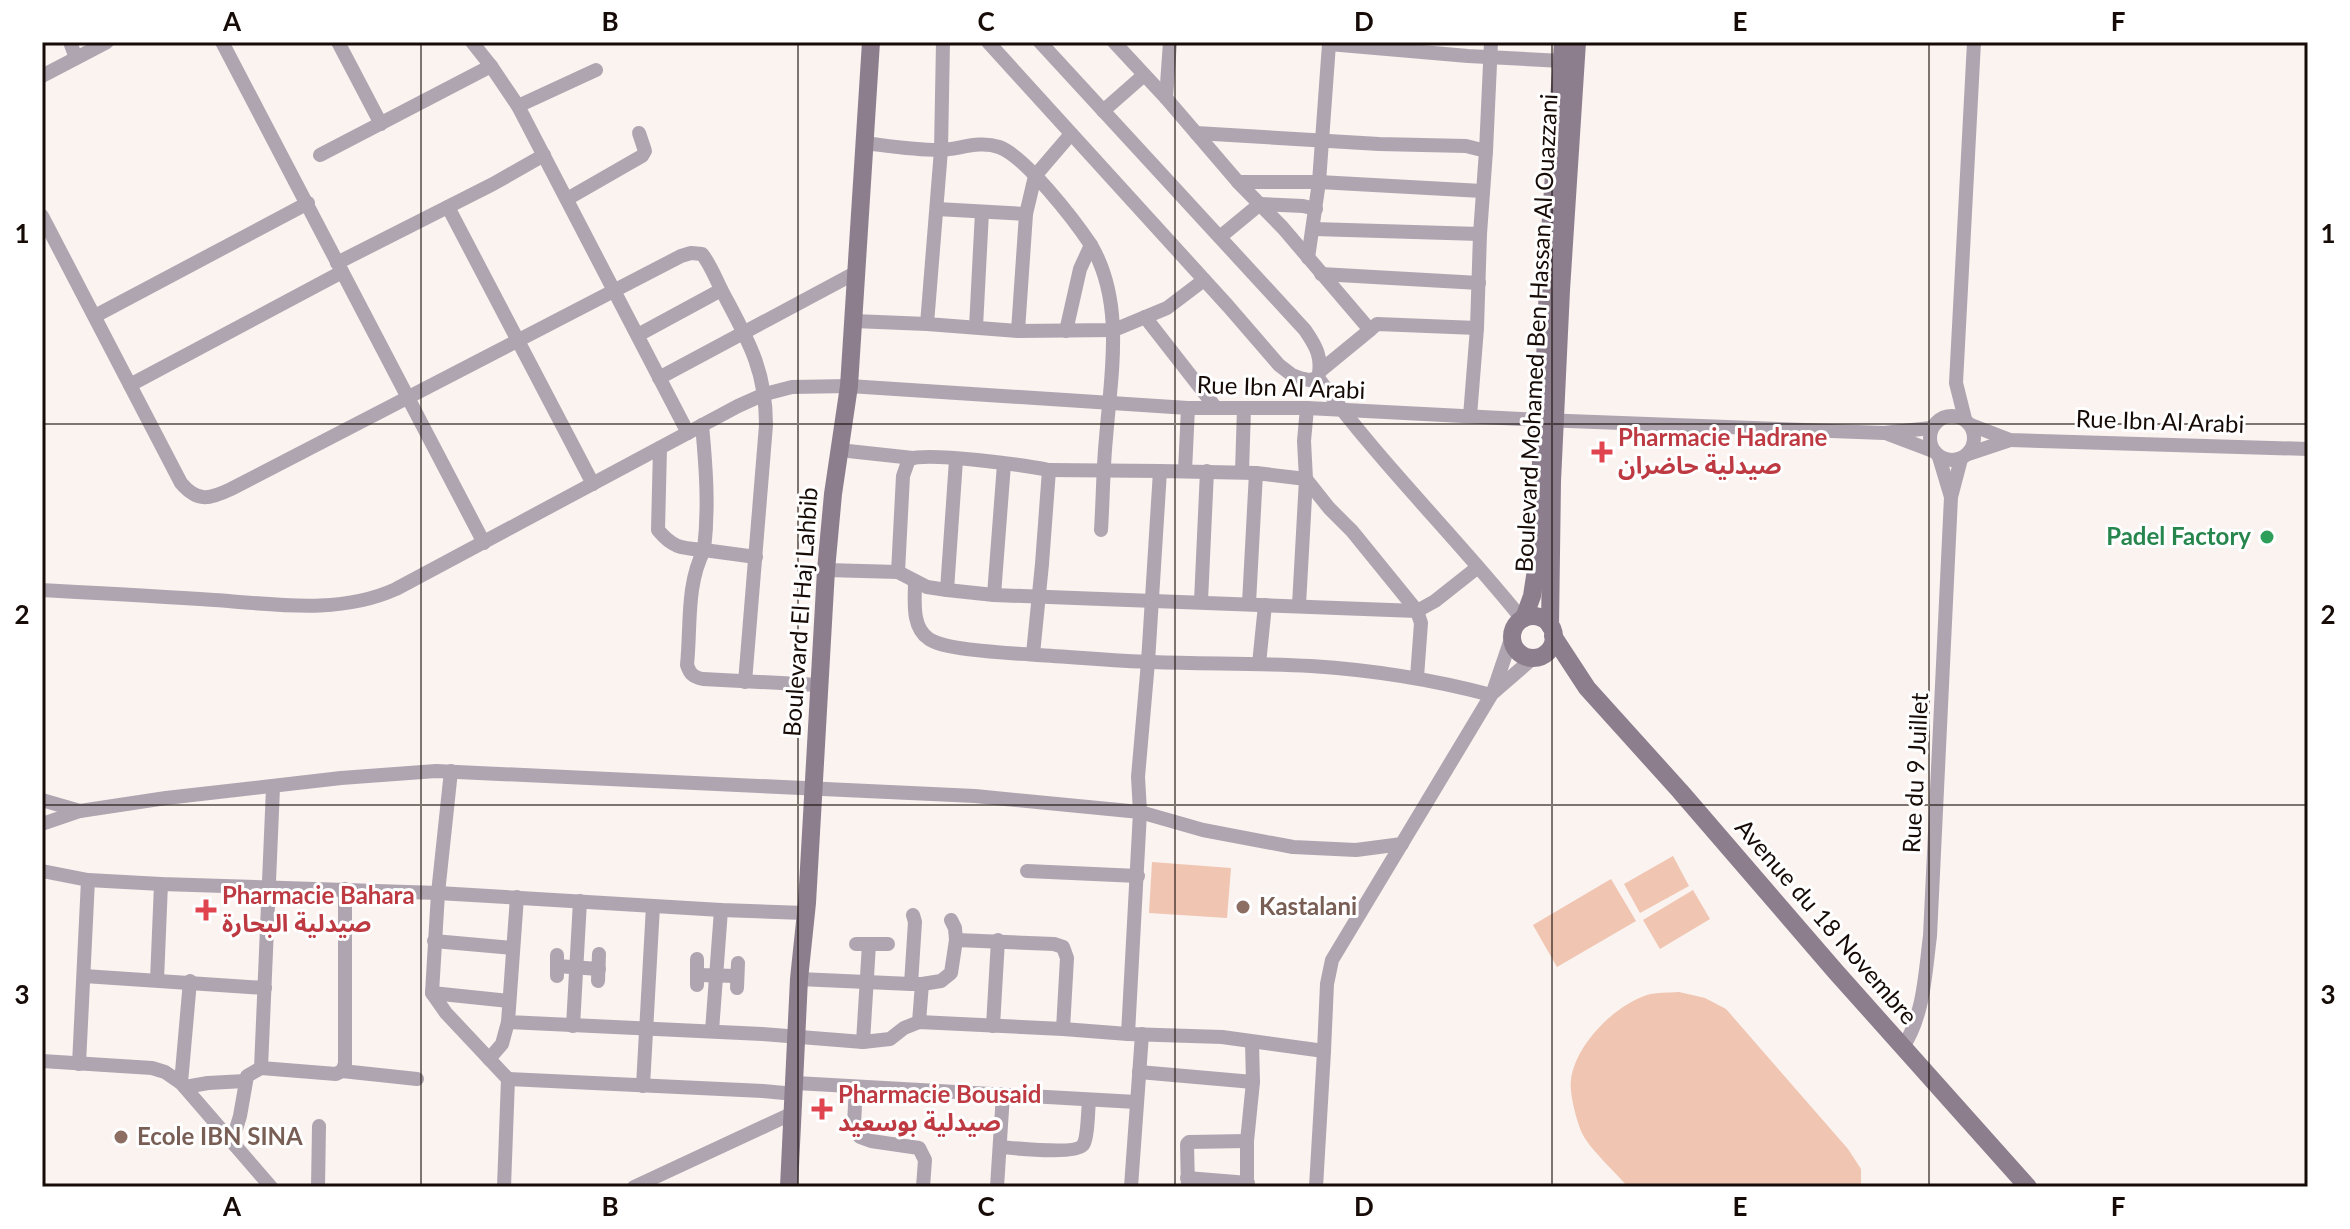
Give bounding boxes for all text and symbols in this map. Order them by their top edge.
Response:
text: A [222,5,242,37]
text: B [601,5,619,37]
text: C [977,5,995,37]
text: D [1354,5,1374,37]
text: E [1733,5,1747,37]
text: F [2111,5,2125,37]
street label: Boulevard Mohamed Ben Hassan Al Ouazzani [1508,93,1563,573]
text: 1 [14,217,30,249]
text: 1 [2320,217,2336,249]
street label: Rue Ibn Al Arabi [1196,369,1366,404]
street label: Rue Ibn Al Arabi [2075,403,2245,438]
place label: Pharmacie Hadrane صيدلية حاضران [1618,422,1828,480]
marker: Pharmacie Hadrane صيدلية حاضران [1593,443,1611,461]
street label: Boulevard El Haj Lahbib [776,486,823,738]
place label: Padel Factory [2106,521,2251,550]
marker: Padel Factory [2258,528,2276,546]
text: 2 [14,598,30,630]
text: 2 [2320,598,2336,630]
street label: Rue du 9 Juillet [1896,692,1933,854]
street label: Avenue du 18 Novembre [1730,812,1924,1030]
place label: Pharmacie Bahara صيدلية البحارة [222,880,415,938]
place label: Kastalani [1259,891,1357,920]
marker: Kastalani [1234,898,1252,916]
marker: Pharmacie Bahara صيدلية البحارة [197,901,215,919]
text: 3 [14,978,30,1010]
text: 3 [2320,978,2336,1010]
place label: Pharmacie Bousaid صيدلية بوسعيد [838,1079,1042,1137]
marker: Pharmacie Bousaid صيدلية بوسعيد [813,1100,831,1118]
place label: Ecole IBN SINA [137,1121,303,1150]
marker: Ecole IBN SINA [112,1128,130,1146]
text: A [222,1190,242,1222]
text: B [601,1190,619,1222]
text: C [977,1190,995,1222]
text: D [1354,1190,1374,1222]
text: E [1733,1190,1747,1222]
text: F [2111,1190,2125,1222]

